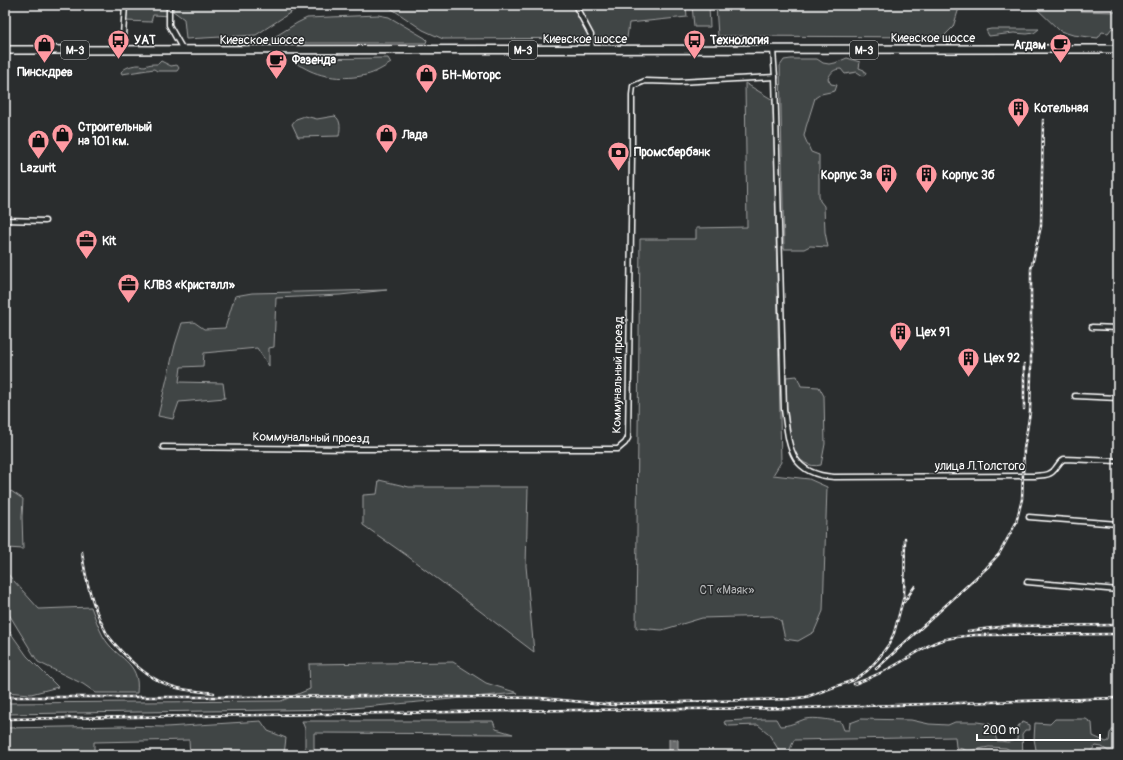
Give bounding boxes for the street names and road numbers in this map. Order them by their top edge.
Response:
street label: Киевское шоссе [891,31,975,46]
street label: Киевское шоссе [543,32,627,47]
street label: Киевское шоссе [220,33,304,48]
road number: М-3 [61,41,89,59]
road number: М-3 [509,41,537,59]
road number: М-3 [850,41,878,59]
street label: Коммунальный проезд [609,316,627,434]
street label: Коммунальный проезд [252,429,370,447]
street label: улица Л.Толстого [934,459,1026,474]

